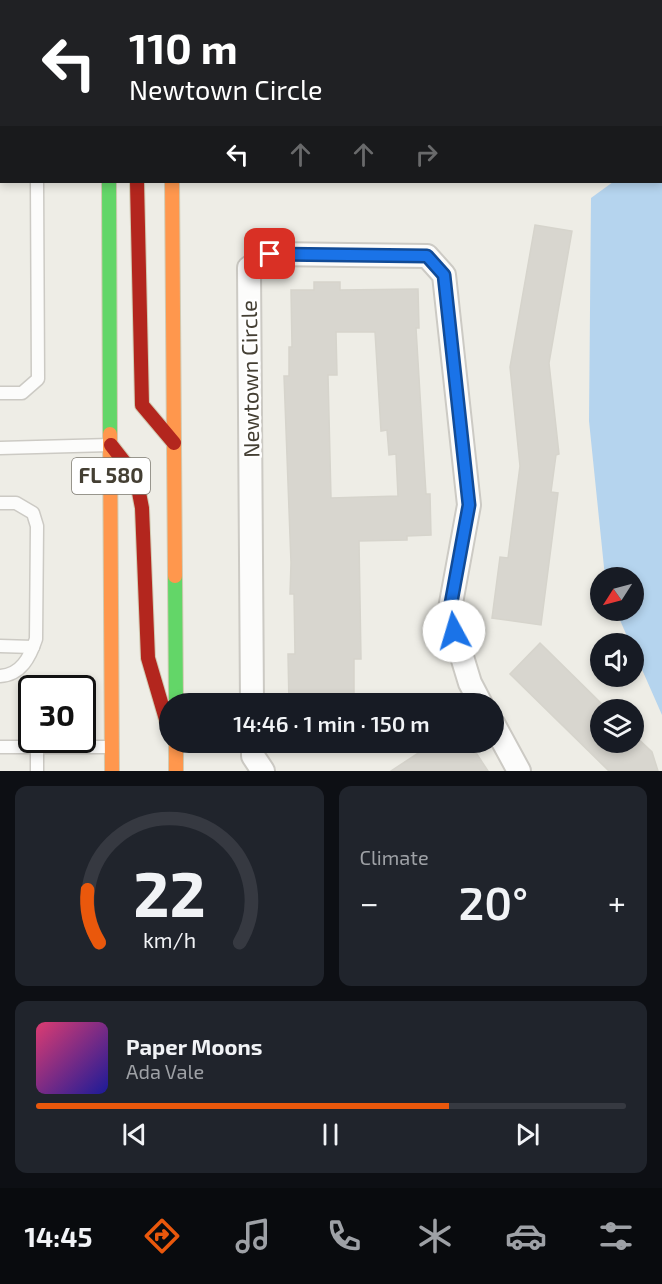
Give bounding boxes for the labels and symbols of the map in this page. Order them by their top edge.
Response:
pin [244,228,295,279]
street label: Newtown Circle [235,300,263,458]
road number: FL 580 [72,458,150,494]
north arrow [590,567,644,621]
position arrow [422,599,486,663]
speed limit sign: 30 [18,675,96,753]

